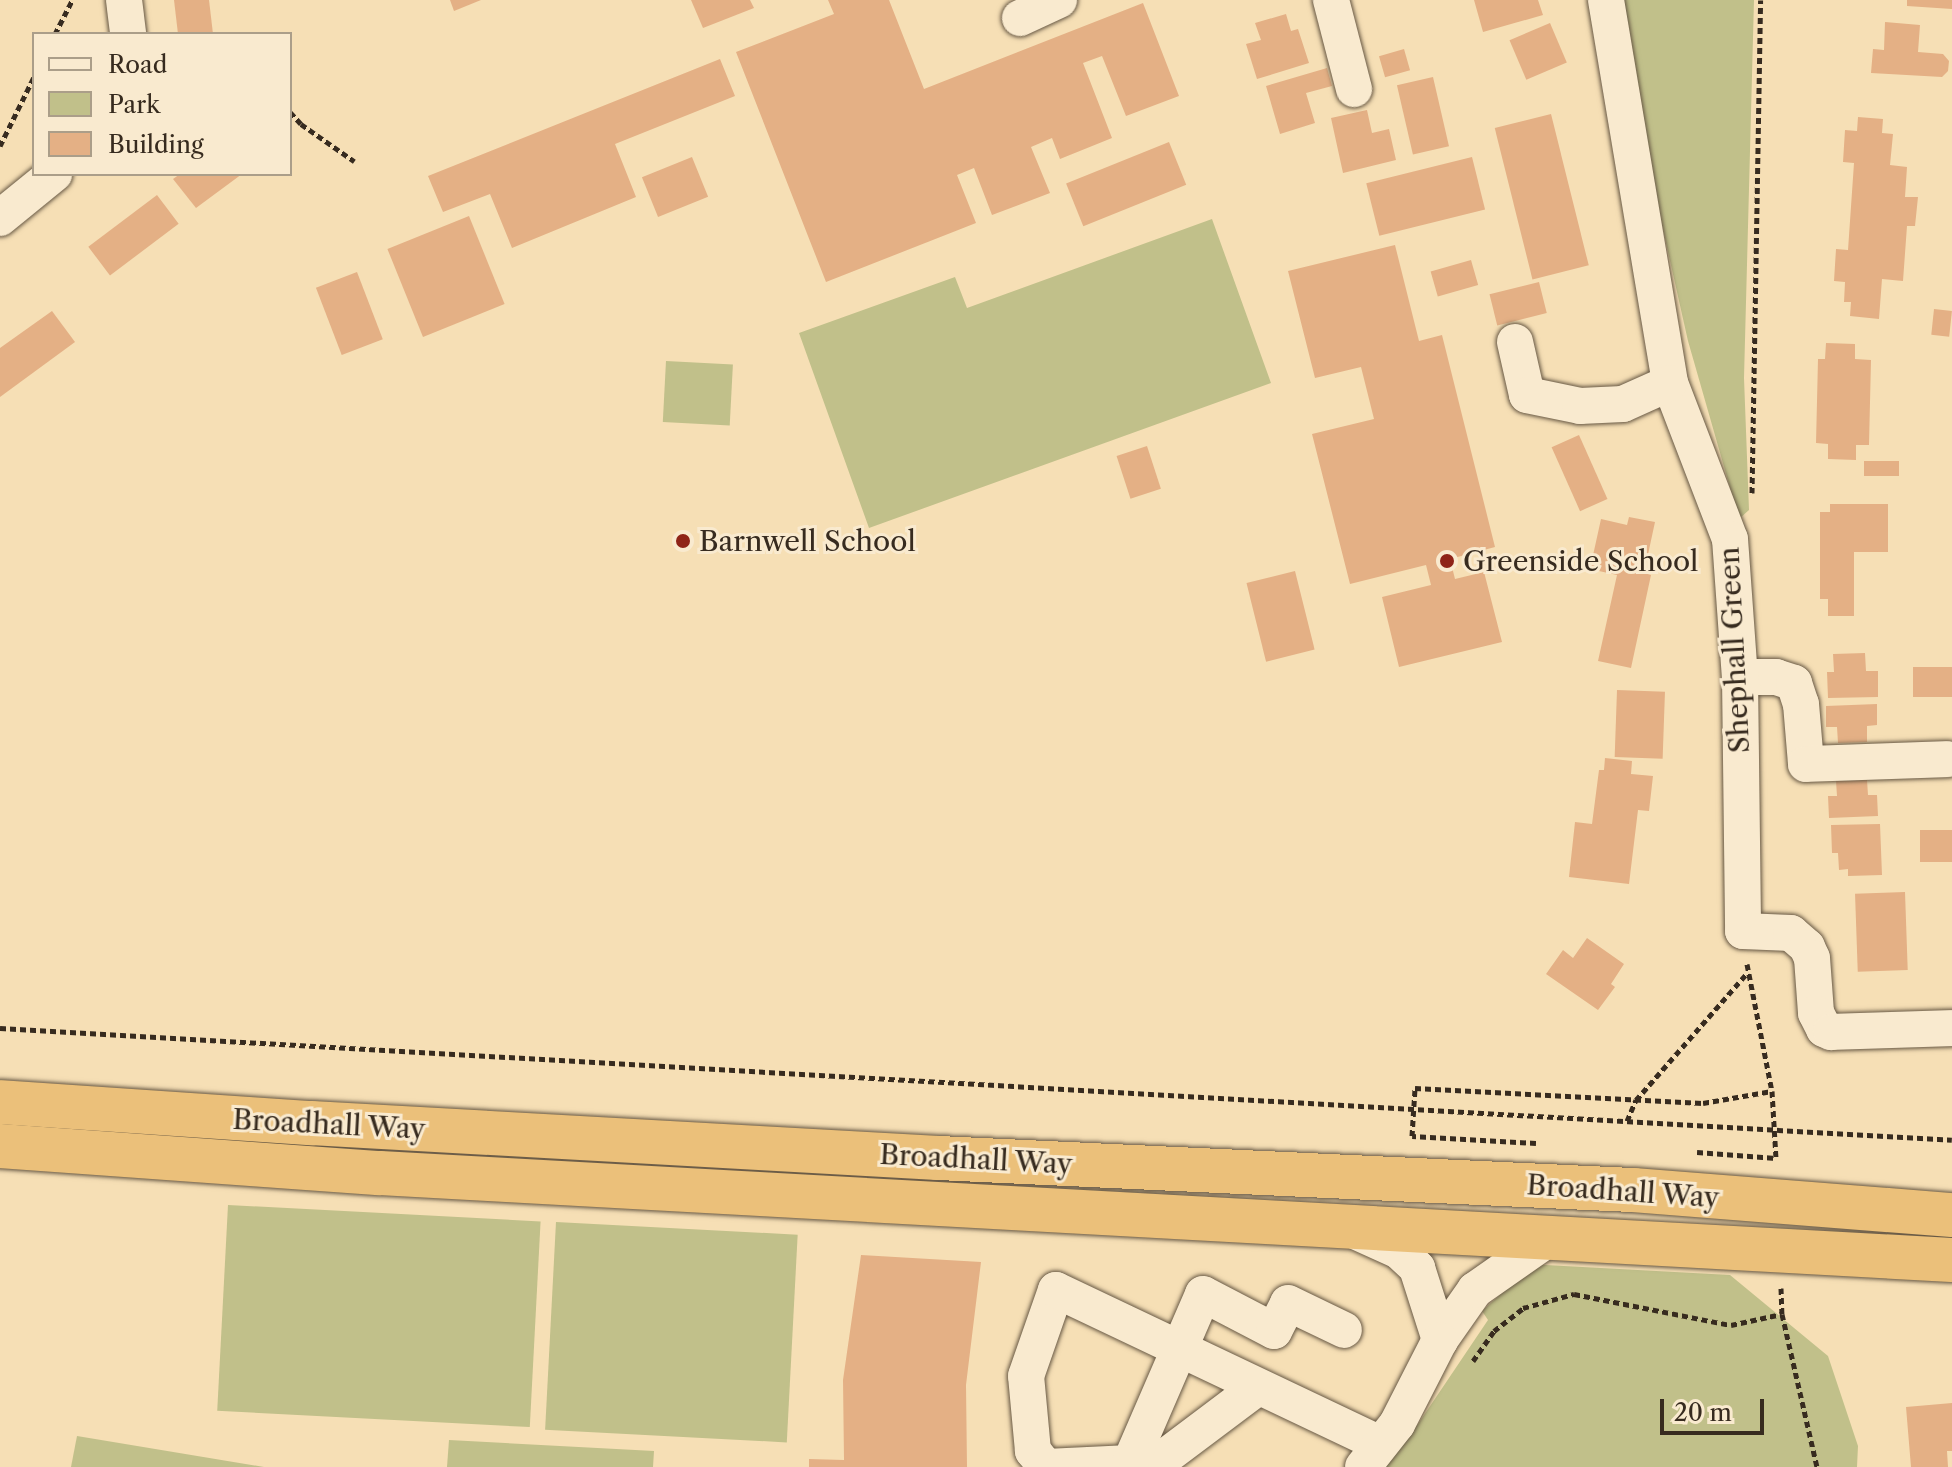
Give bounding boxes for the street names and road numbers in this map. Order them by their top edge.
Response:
street label: Shephall Green [1712,546,1756,754]
street label: Broadhall Way [231,1102,427,1146]
street label: Broadhall Way [878,1137,1074,1181]
street label: Broadhall Way [1525,1167,1721,1215]

